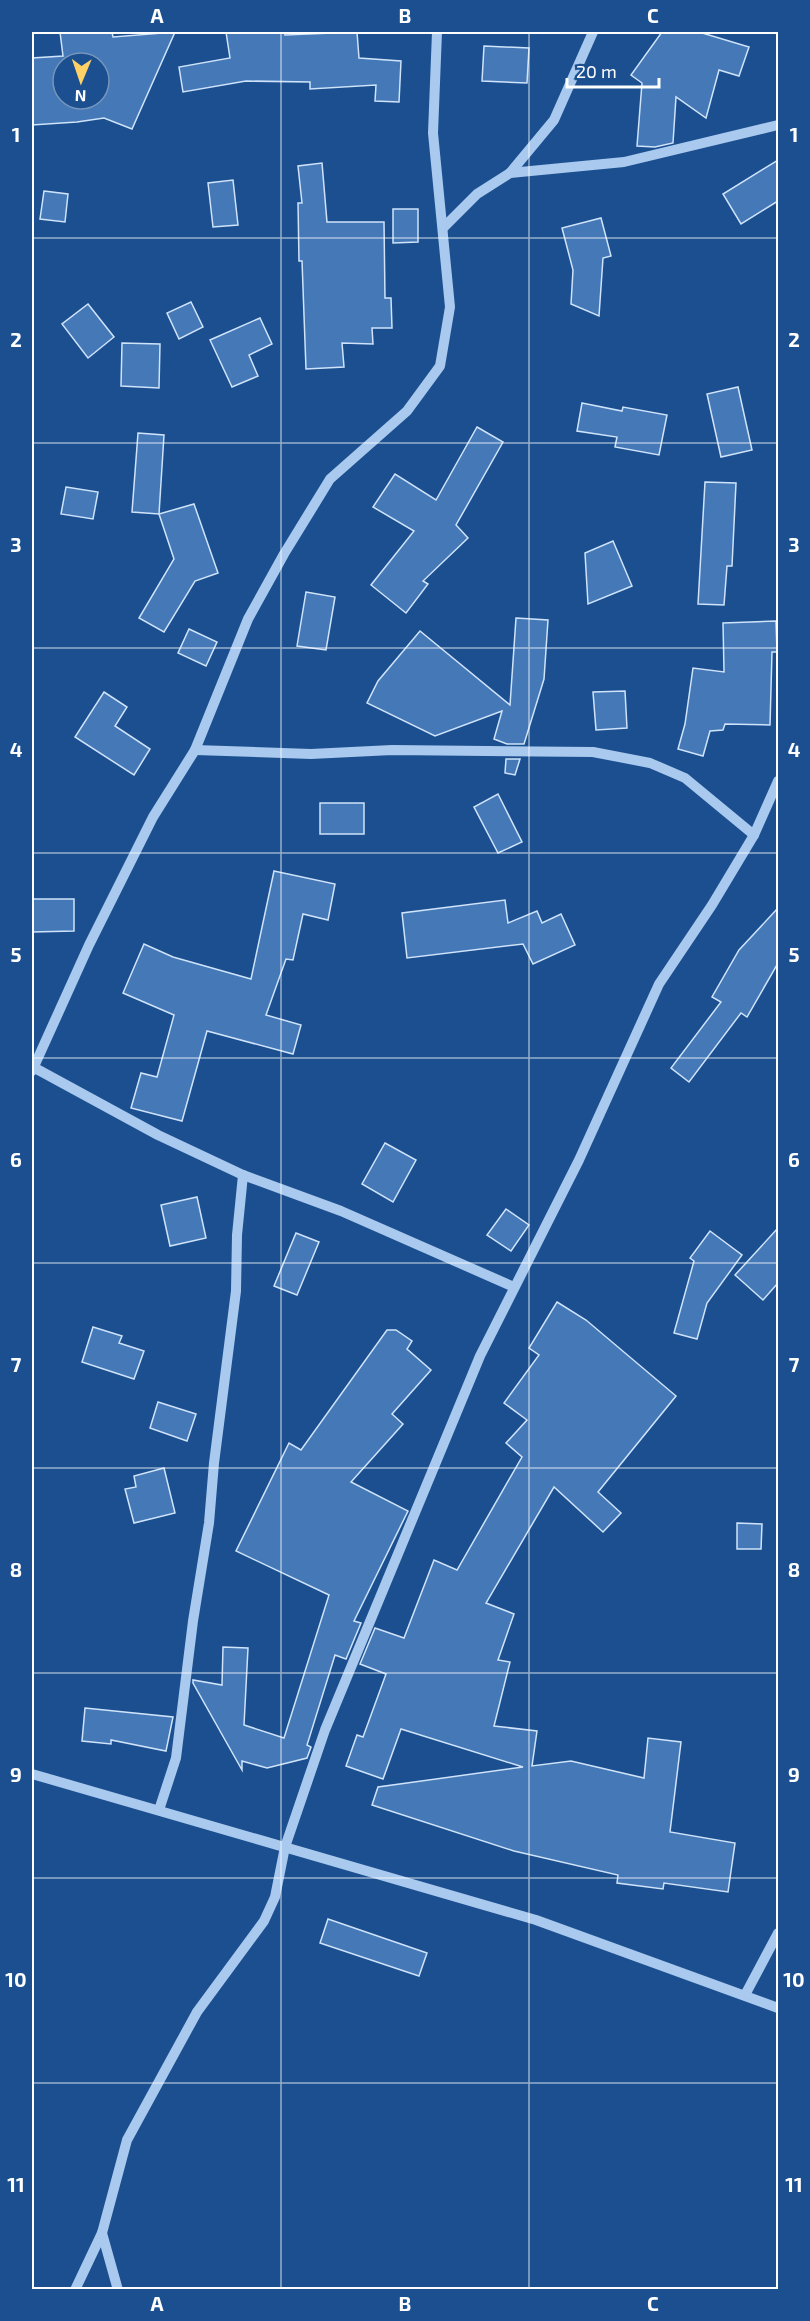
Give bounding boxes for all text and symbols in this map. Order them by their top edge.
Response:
text: A [150,3,164,27]
text: B [399,3,411,27]
text: C [647,3,659,27]
north arrow [51,51,111,111]
scale bar [567,51,658,89]
text: 20 m [576,60,617,82]
text: N [74,87,87,106]
text: 1 [12,122,20,146]
text: 1 [790,122,798,146]
text: 2 [10,327,22,351]
text: 2 [788,327,800,351]
text: 3 [10,532,22,556]
text: 3 [788,532,800,556]
text: 4 [10,737,23,761]
text: 4 [788,737,801,761]
text: 5 [10,942,22,966]
text: 5 [788,942,800,966]
text: 6 [10,1147,22,1171]
text: 6 [788,1147,800,1171]
text: 7 [11,1352,22,1376]
text: 7 [789,1352,800,1376]
text: 8 [10,1557,22,1581]
text: 8 [788,1557,800,1581]
text: 9 [10,1762,22,1786]
text: 9 [788,1762,800,1786]
text: 10 [5,1967,27,1991]
text: 10 [783,1967,805,1991]
text: 11 [7,2172,25,2196]
text: 11 [785,2172,803,2196]
text: A [150,2291,164,2315]
text: B [399,2291,411,2315]
text: C [647,2291,659,2315]

